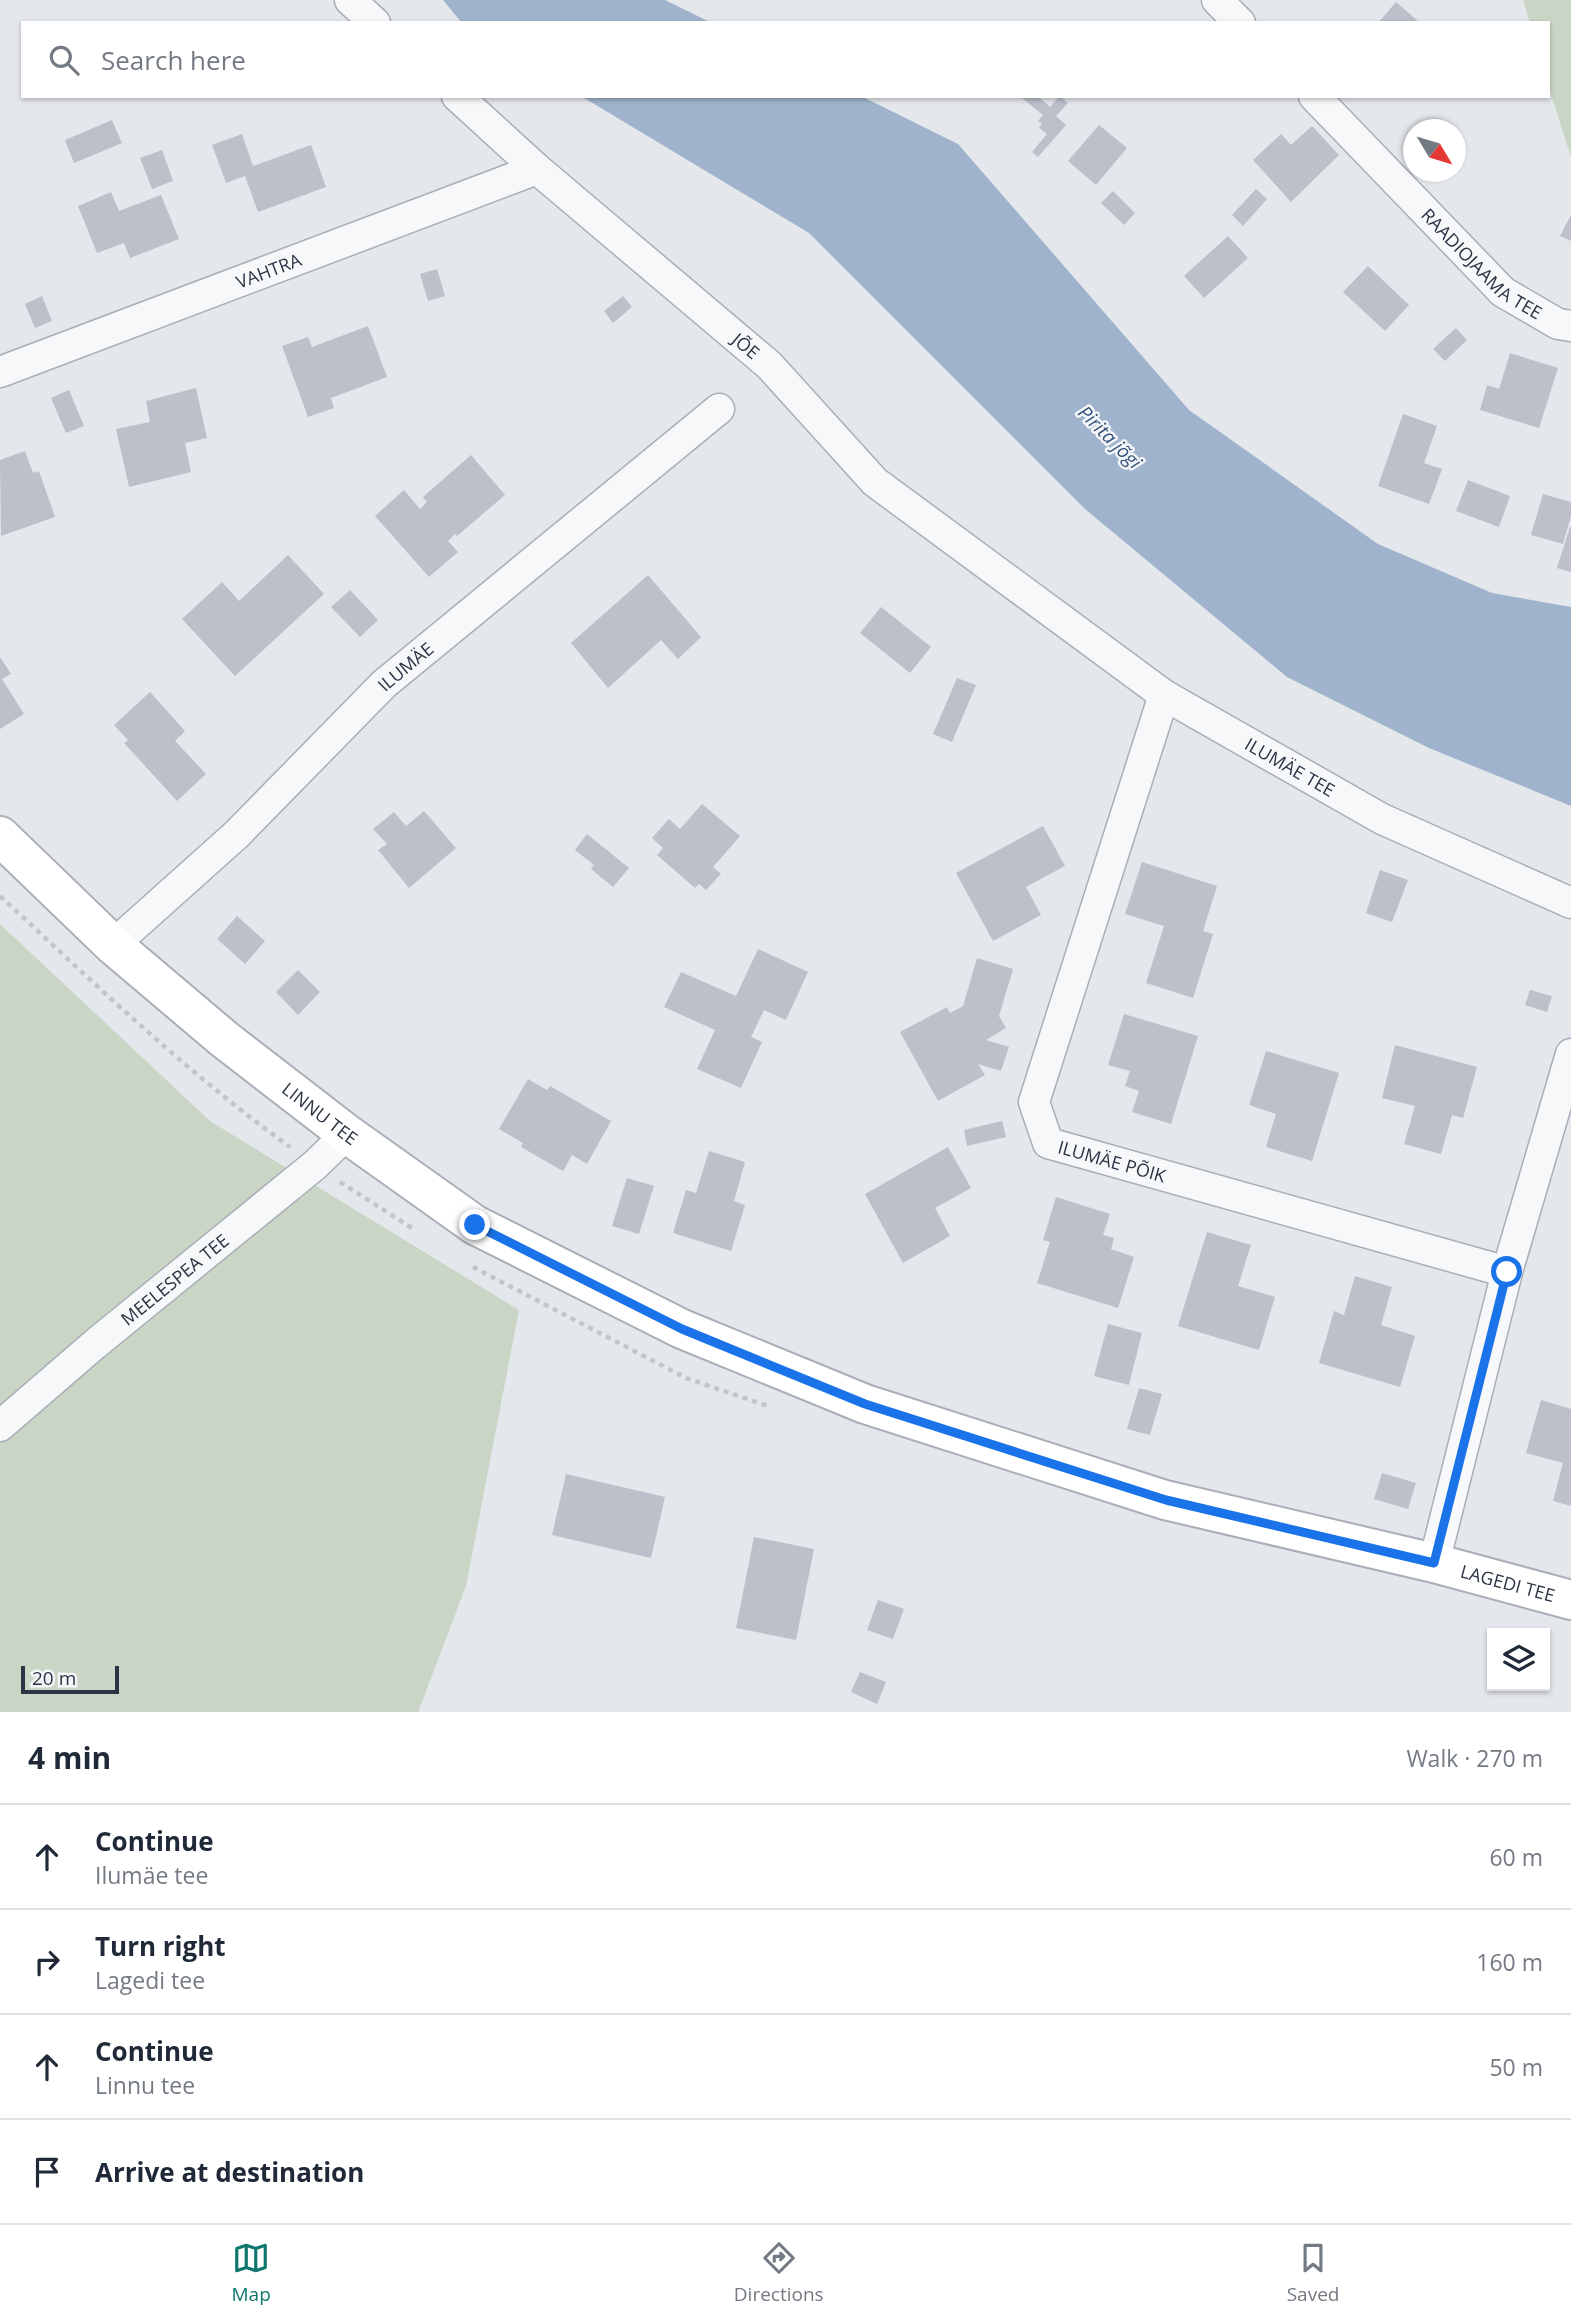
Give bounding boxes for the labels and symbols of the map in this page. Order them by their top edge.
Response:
north arrow [1403,119,1466,182]
street label: RAADIOJAAMA TEE [1416,203,1547,324]
street label: VAHTRA [232,247,305,294]
street label: JÕE [726,326,765,364]
water label: Pirita jõgi [1073,400,1148,475]
street label: ILUMÄE [372,637,438,696]
street label: ILUMÄE TEE [1241,732,1339,802]
street label: LINNU TEE [278,1076,363,1150]
street label: ILUMÄE PÕIK [1055,1134,1169,1188]
route end [459,1209,490,1240]
street label: MEELESPEA TEE [116,1228,233,1330]
route start [1491,1256,1522,1287]
street label: LAGEDI TEE [1458,1559,1558,1607]
scale bar [21,1663,119,1695]

